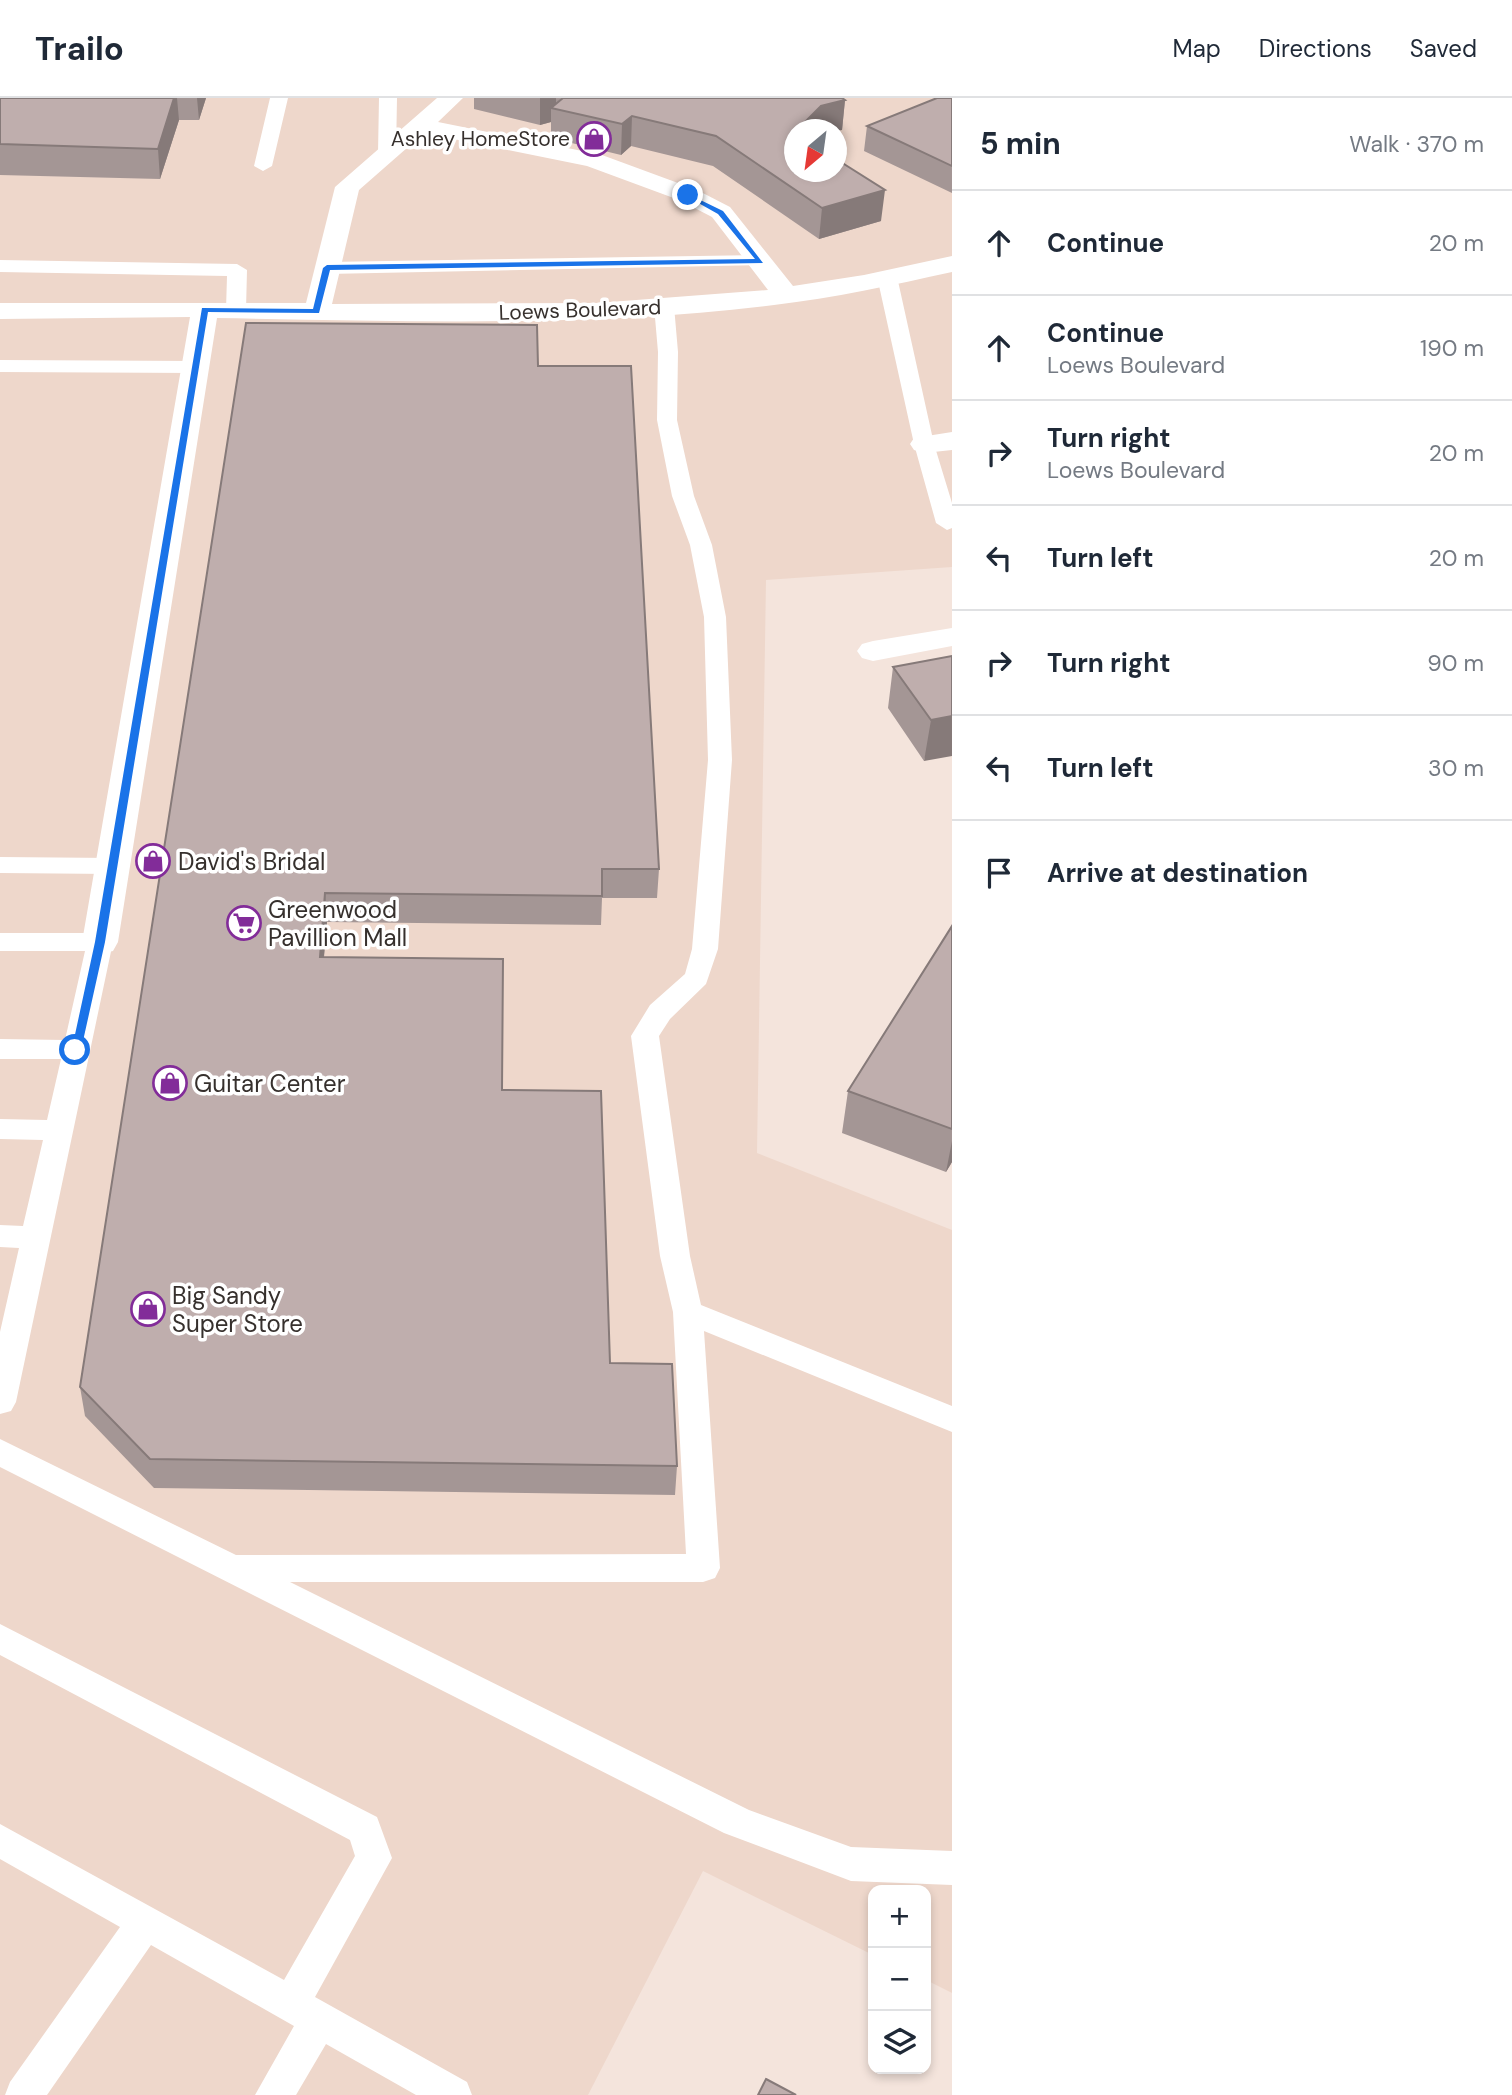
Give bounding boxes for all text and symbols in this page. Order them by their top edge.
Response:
text: Trailo [35,27,124,70]
text: Map [1173,33,1221,64]
text: Directions [1259,33,1372,64]
text: Saved [1410,33,1477,64]
north arrow [784,119,847,182]
shop icon: Ashley HomeStore [575,120,613,158]
text: 5 min [980,124,1061,163]
place label: Ashley HomeStore [391,125,570,153]
text: Walk · 370 m [1349,129,1484,159]
route end [672,179,703,210]
icon: ahead [980,224,1018,262]
text: Continue [1047,226,1164,260]
text: 20 m [1429,228,1484,258]
street label: Loews Boulevard [498,293,662,327]
text: Continue [1047,316,1164,350]
icon: ahead [980,329,1018,367]
text: 190 m [1420,333,1484,363]
text: Loews Boulevard [1047,350,1225,380]
text: Turn right [1047,421,1171,455]
icon: right [980,434,1018,472]
text: 20 m [1429,438,1484,468]
text: Loews Boulevard [1047,455,1225,485]
icon: left [980,539,1018,577]
text: Turn left [1047,541,1154,575]
text: 20 m [1429,543,1484,573]
icon: right [980,644,1018,682]
text: Turn right [1047,646,1171,680]
text: 90 m [1427,648,1484,678]
icon: left [980,749,1018,787]
text: Turn left [1047,751,1154,785]
text: 30 m [1428,753,1484,783]
shop icon: David's Bridal [134,842,172,880]
place label: David's Bridal [178,846,325,877]
icon: arrive [980,854,1018,892]
text: Arrive at destination [1047,856,1308,890]
place label: Greenwood Pavillion Mall [268,894,407,953]
supermarket icon: Greenwood Pavillion Mall [225,904,263,942]
route start [59,1034,90,1065]
shop icon: Guitar Center [151,1064,189,1102]
place label: Guitar Center [194,1068,346,1099]
place label: Big Sandy Super Store [172,1280,303,1339]
shop icon: Big Sandy Super Store [129,1290,167,1328]
map controls [868,1885,931,2074]
button: + [868,1885,931,1948]
button: − [868,1948,931,2011]
button: layers [868,2011,931,2074]

